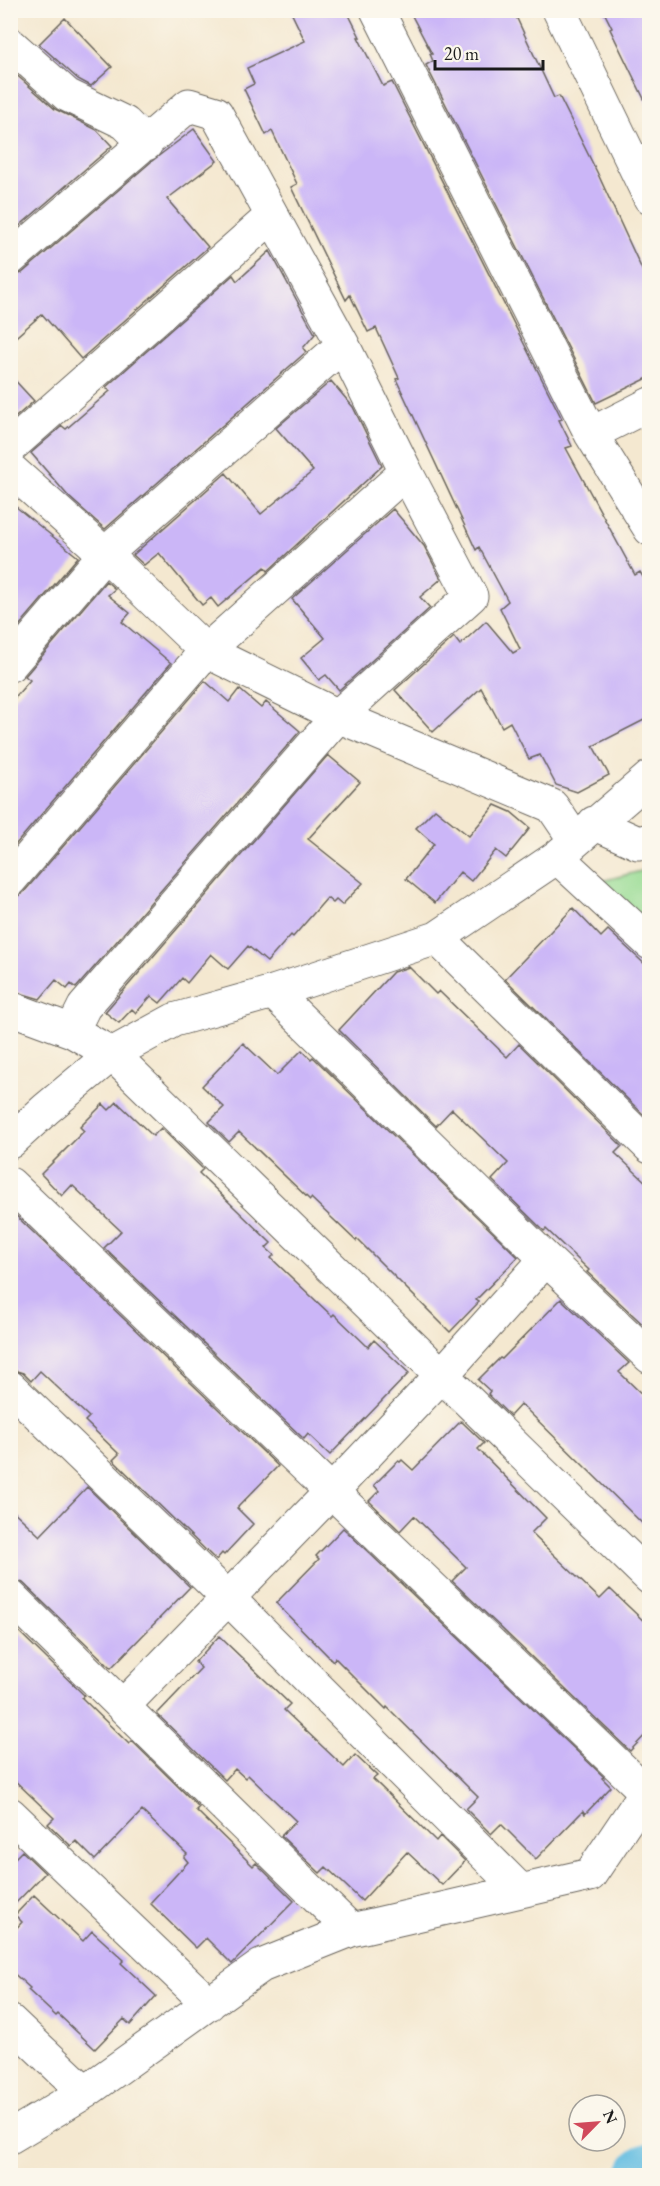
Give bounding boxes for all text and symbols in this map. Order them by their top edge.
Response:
scale bar [435,33,543,71]
text: 20 m [444,42,479,65]
north arrow [567,2093,627,2153]
text: N [598,2107,622,2127]

